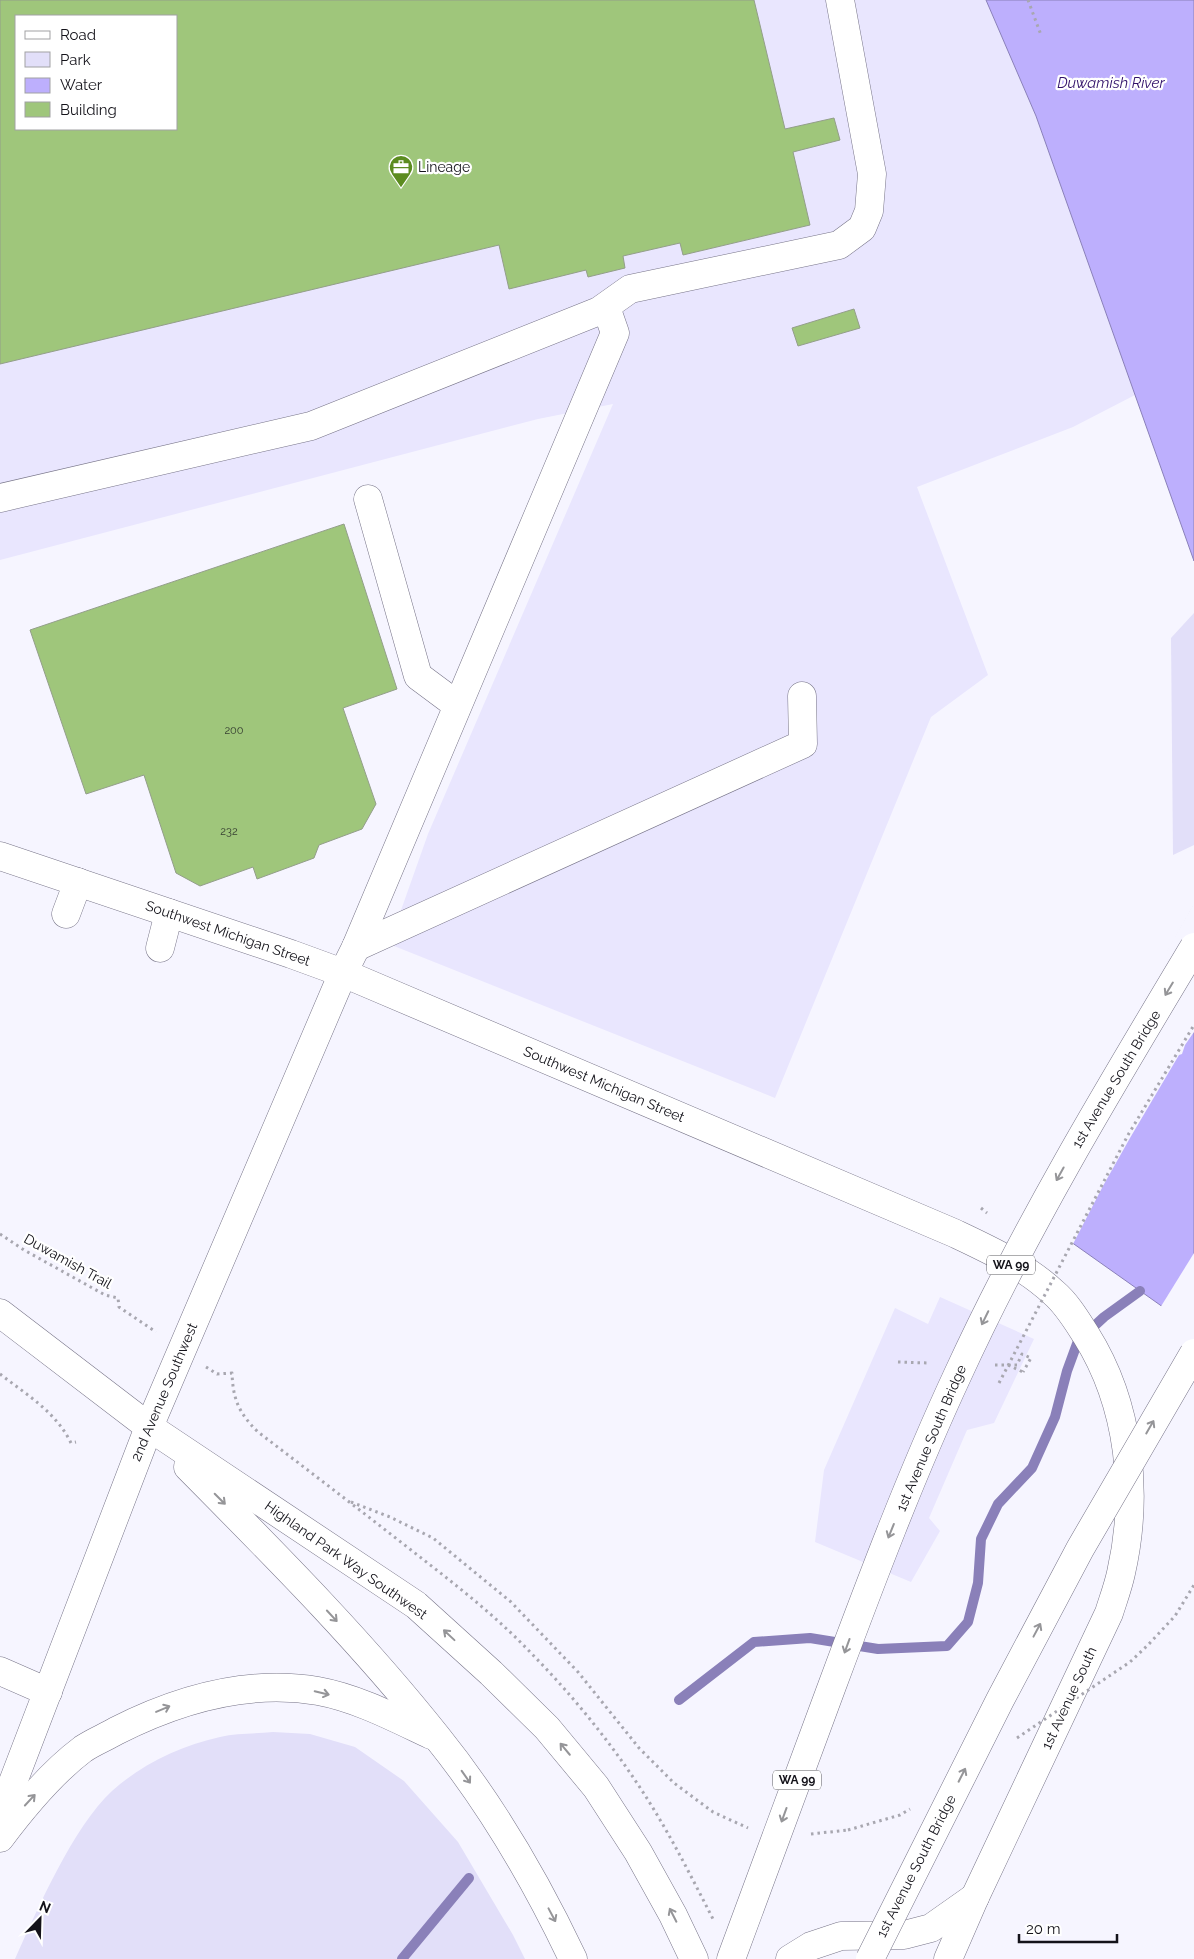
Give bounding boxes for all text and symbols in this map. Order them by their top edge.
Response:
legend [15,15,178,130]
text: Road [60,26,96,44]
text: Park [60,51,91,69]
water label: Duwamish River [1057,74,1166,92]
text: Water [60,76,103,94]
text: Building [60,101,117,119]
office icon: Lineage [388,154,414,188]
place label: Lineage [418,159,470,175]
house number: 200 [224,724,244,737]
house number: 232 [220,825,238,838]
street label: Southwest Michigan Street [143,897,313,969]
one-way arrow [1163,982,1173,996]
street label: 1st Avenue South Bridge [1069,1007,1163,1151]
street label: Southwest Michigan Street [521,1043,687,1125]
one-way arrow [1054,1167,1064,1181]
street label: Duwamish Trail [21,1230,115,1292]
road number: WA 99 [987,1256,1035,1274]
one-way arrow [980,1311,990,1326]
street label: 2nd Avenue Southwest [128,1320,201,1464]
street label: 1st Avenue South Bridge [893,1362,969,1514]
one-way arrow [1146,1421,1156,1435]
one-way arrow [214,1492,226,1505]
street label: Highland Park Way Southwest [262,1498,430,1622]
one-way arrow [886,1523,895,1538]
one-way arrow [326,1610,338,1622]
one-way arrow [1033,1623,1042,1638]
one-way arrow [443,1629,456,1641]
one-way arrow [842,1638,851,1653]
street label: 1st Avenue South [1038,1644,1100,1752]
one-way arrow [314,1689,330,1698]
one-way arrow [155,1704,170,1714]
one-way arrow [559,1743,570,1756]
one-way arrow [957,1767,967,1782]
one-way arrow [461,1770,471,1784]
road number: WA 99 [773,1770,821,1790]
street label: 1st Avenue South Bridge [873,1792,959,1940]
one-way arrow [24,1793,36,1806]
one-way arrow [779,1807,788,1822]
north arrow [15,1894,65,1944]
text: N [37,1898,53,1916]
one-way arrow [547,1908,557,1923]
one-way arrow [668,1908,677,1923]
scale bar [1019,1912,1116,1944]
text: 20 m [1026,1920,1061,1938]

